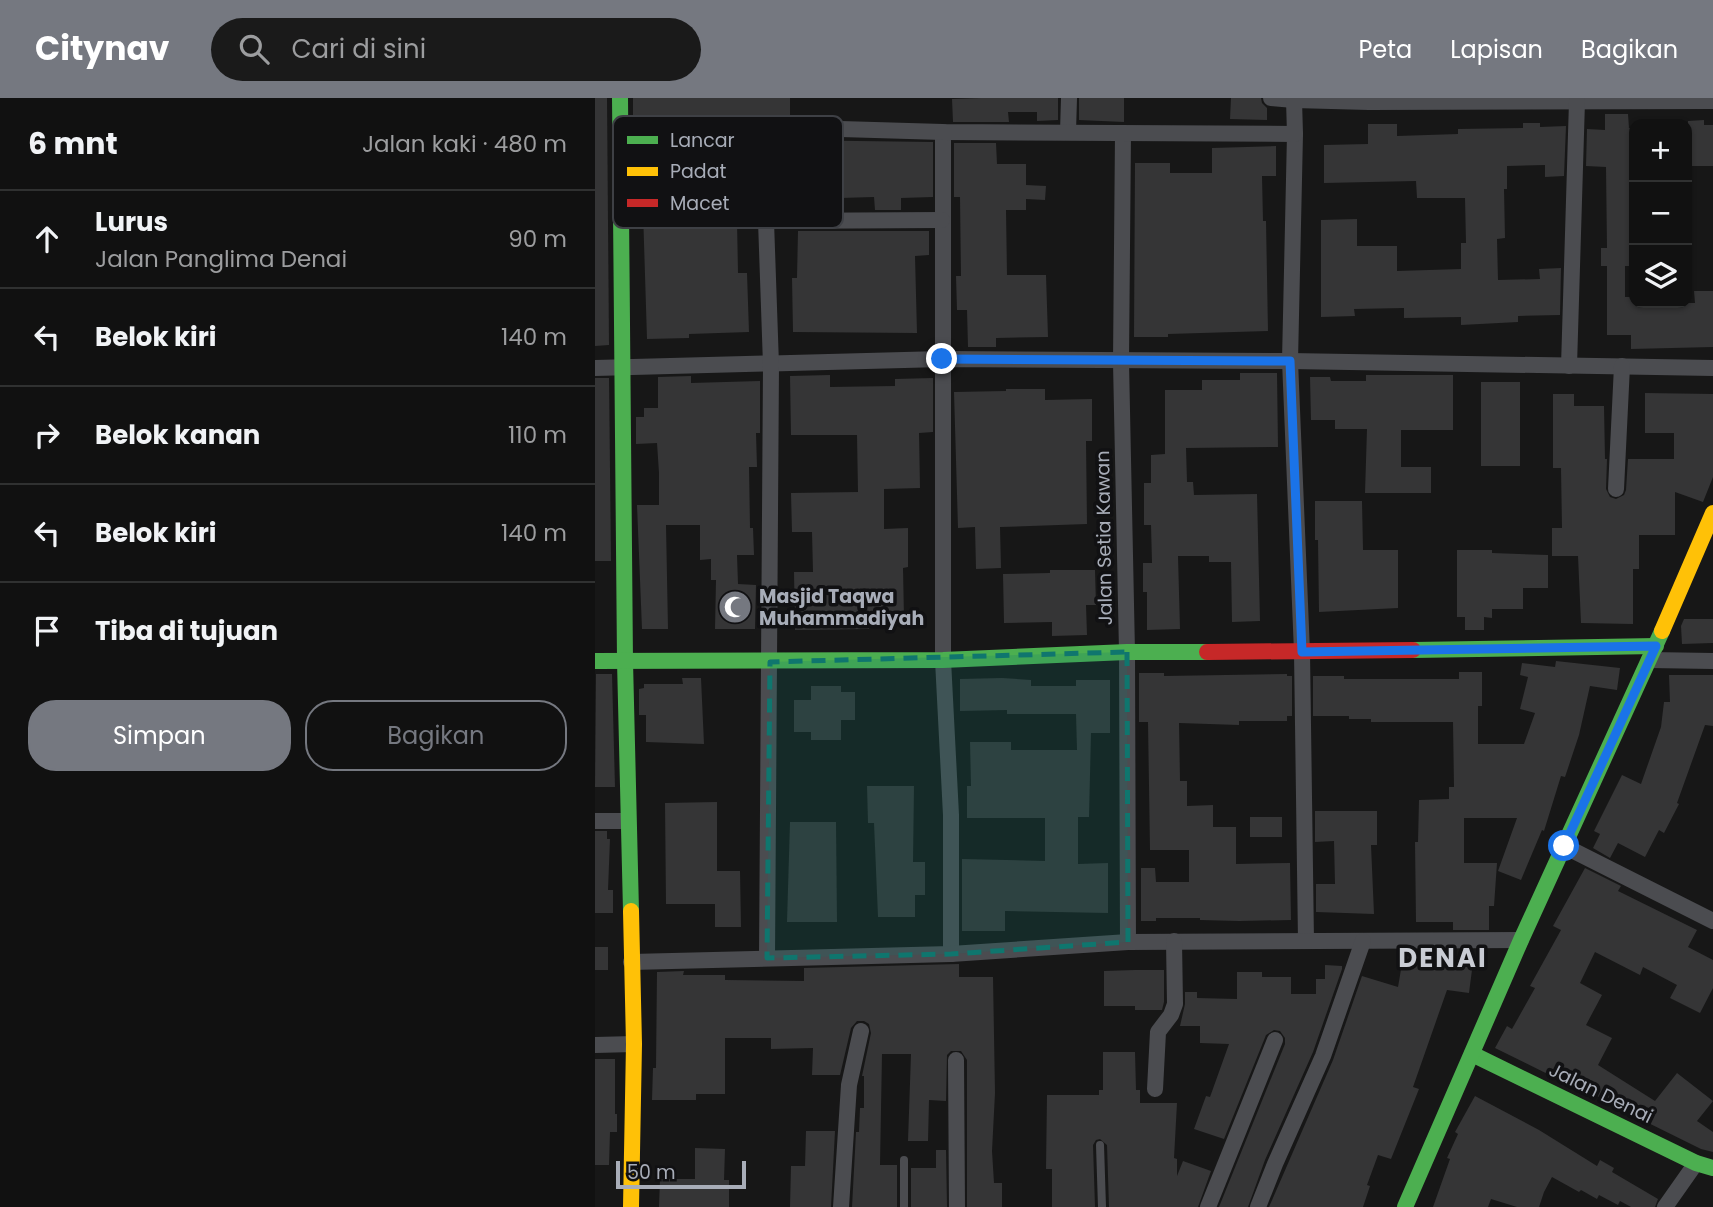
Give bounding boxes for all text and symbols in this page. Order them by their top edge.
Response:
search box [211,18,701,81]
text: Citynav [35,25,169,72]
icon: search [235,30,273,68]
text: Cari di sini [291,31,426,67]
text: Peta [1358,33,1412,66]
text: Lapisan [1450,33,1543,66]
text: Bagikan [1581,33,1678,66]
legend [613,116,843,228]
map controls [1629,119,1692,308]
button: + [1629,119,1692,182]
text: 6 mnt [28,122,118,165]
text: Lancar [670,127,735,154]
text: Jalan kaki · 480 m [362,128,567,160]
text: Padat [670,158,727,185]
button: − [1629,182,1692,245]
text: Macet [670,190,730,217]
text: Lurus [95,204,168,240]
icon: ahead [28,220,66,258]
text: 90 m [508,223,567,255]
text: Jalan Panglima Denai [95,243,347,275]
button: layers [1629,245,1692,308]
icon: left [28,318,66,356]
text: Belok kiri [95,319,217,355]
text: 140 m [501,321,567,353]
route end [926,343,957,374]
icon: right [28,416,66,454]
text: Belok kanan [95,417,260,453]
text: 110 m [508,419,567,451]
street label: Jalan Setia Kawan [1089,450,1119,626]
icon: left [28,514,66,552]
text: Belok kiri [95,515,217,551]
text: 140 m [501,517,567,549]
place label: Masjid Taqwa Muhammadiyah [759,583,924,632]
mosque icon: Masjid Taqwa Muhammadiyah [716,588,754,626]
icon: arrive [28,612,66,650]
text: Tiba di tujuan [95,613,278,649]
button: Simpan [28,700,291,771]
button: Bagikan [305,700,567,771]
route start [1548,830,1579,861]
district label: DENAI [1398,940,1488,976]
street label: Jalan Denai [1544,1056,1658,1130]
scale bar [616,1158,745,1190]
text: 50 m [627,1159,676,1186]

